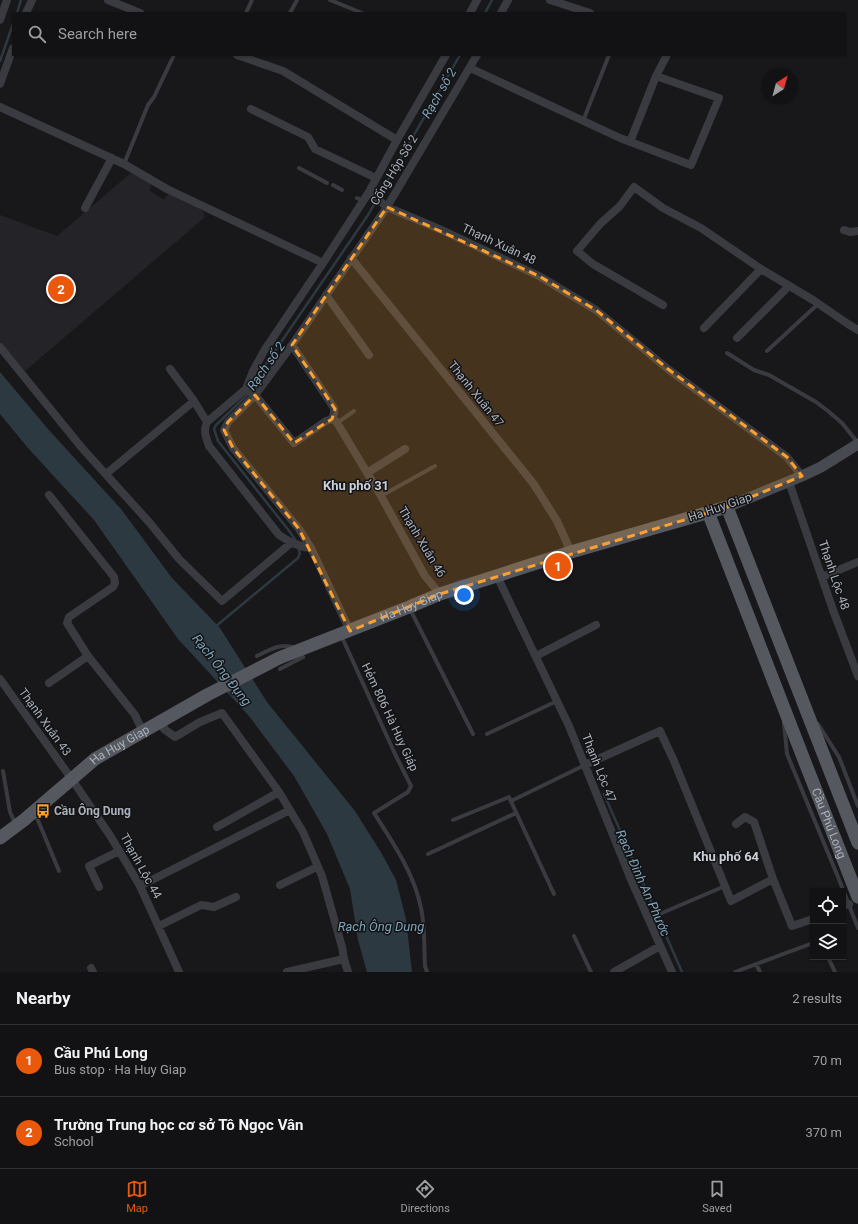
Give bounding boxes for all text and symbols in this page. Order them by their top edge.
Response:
search box [12,12,846,56]
icon: search [26,23,48,45]
text: Search here [58,25,137,43]
water label: Rạch số 2 [419,65,459,121]
north arrow [762,68,798,104]
street label: Cống Hộp Số 2 [367,132,421,208]
street label: Thạnh Xuân 48 [460,221,539,267]
pin: 2 [48,274,74,304]
water label: Rạch số 2 [244,339,288,393]
street label: Thạnh Xuân 47 [445,358,507,430]
district label: Khu phố 31 [323,478,389,493]
street label: Ha Huy Giap [686,490,754,524]
street label: Thạnh Xuân 46 [395,504,449,580]
street label: Thạnh Lộc 48 [816,538,853,612]
pin: 1 [545,551,571,581]
your location [454,585,474,605]
street label: Ha Huy Giap [378,587,445,625]
water label: Rạch Ông Đụng [189,631,255,709]
street label: Hẻm 806 Hà Huy Giáp [359,661,421,774]
street label: Thạnh Xuân 43 [16,685,74,759]
street label: Ha Huy Giap [87,722,152,767]
street label: Thạnh Lộc 47 [579,732,619,804]
street label: Cầu Phú Long [809,786,849,861]
bus stop icon: Cầu Ông Dung [35,803,51,819]
place label: Cầu Ông Dung [54,803,131,818]
water label: Rạch Đình An Phước [613,827,673,939]
street label: Thạnh Lộc 44 [117,831,165,901]
district label: Khu phố 64 [693,849,760,864]
map controls [810,888,846,960]
button: locate [810,888,846,924]
water label: Rạch Ông Dung [338,919,424,934]
button: layers [810,924,846,960]
text: Nearby [16,988,71,1008]
text: 2 results [792,991,842,1006]
text: Cầu Phú Long [54,1044,148,1062]
text: 1 [25,1053,33,1068]
text: 70 m [813,1053,842,1068]
text: Bus stop · Ha Huy Giap [54,1062,186,1077]
text: Trường Trung học cơ sở Tô Ngọc Vân [54,1116,304,1134]
text: 2 [25,1125,33,1140]
text: 370 m [805,1125,842,1140]
text: School [54,1134,94,1149]
tab: Map [126,1178,148,1215]
tab: Directions [400,1178,450,1215]
tab: Saved [702,1178,732,1215]

